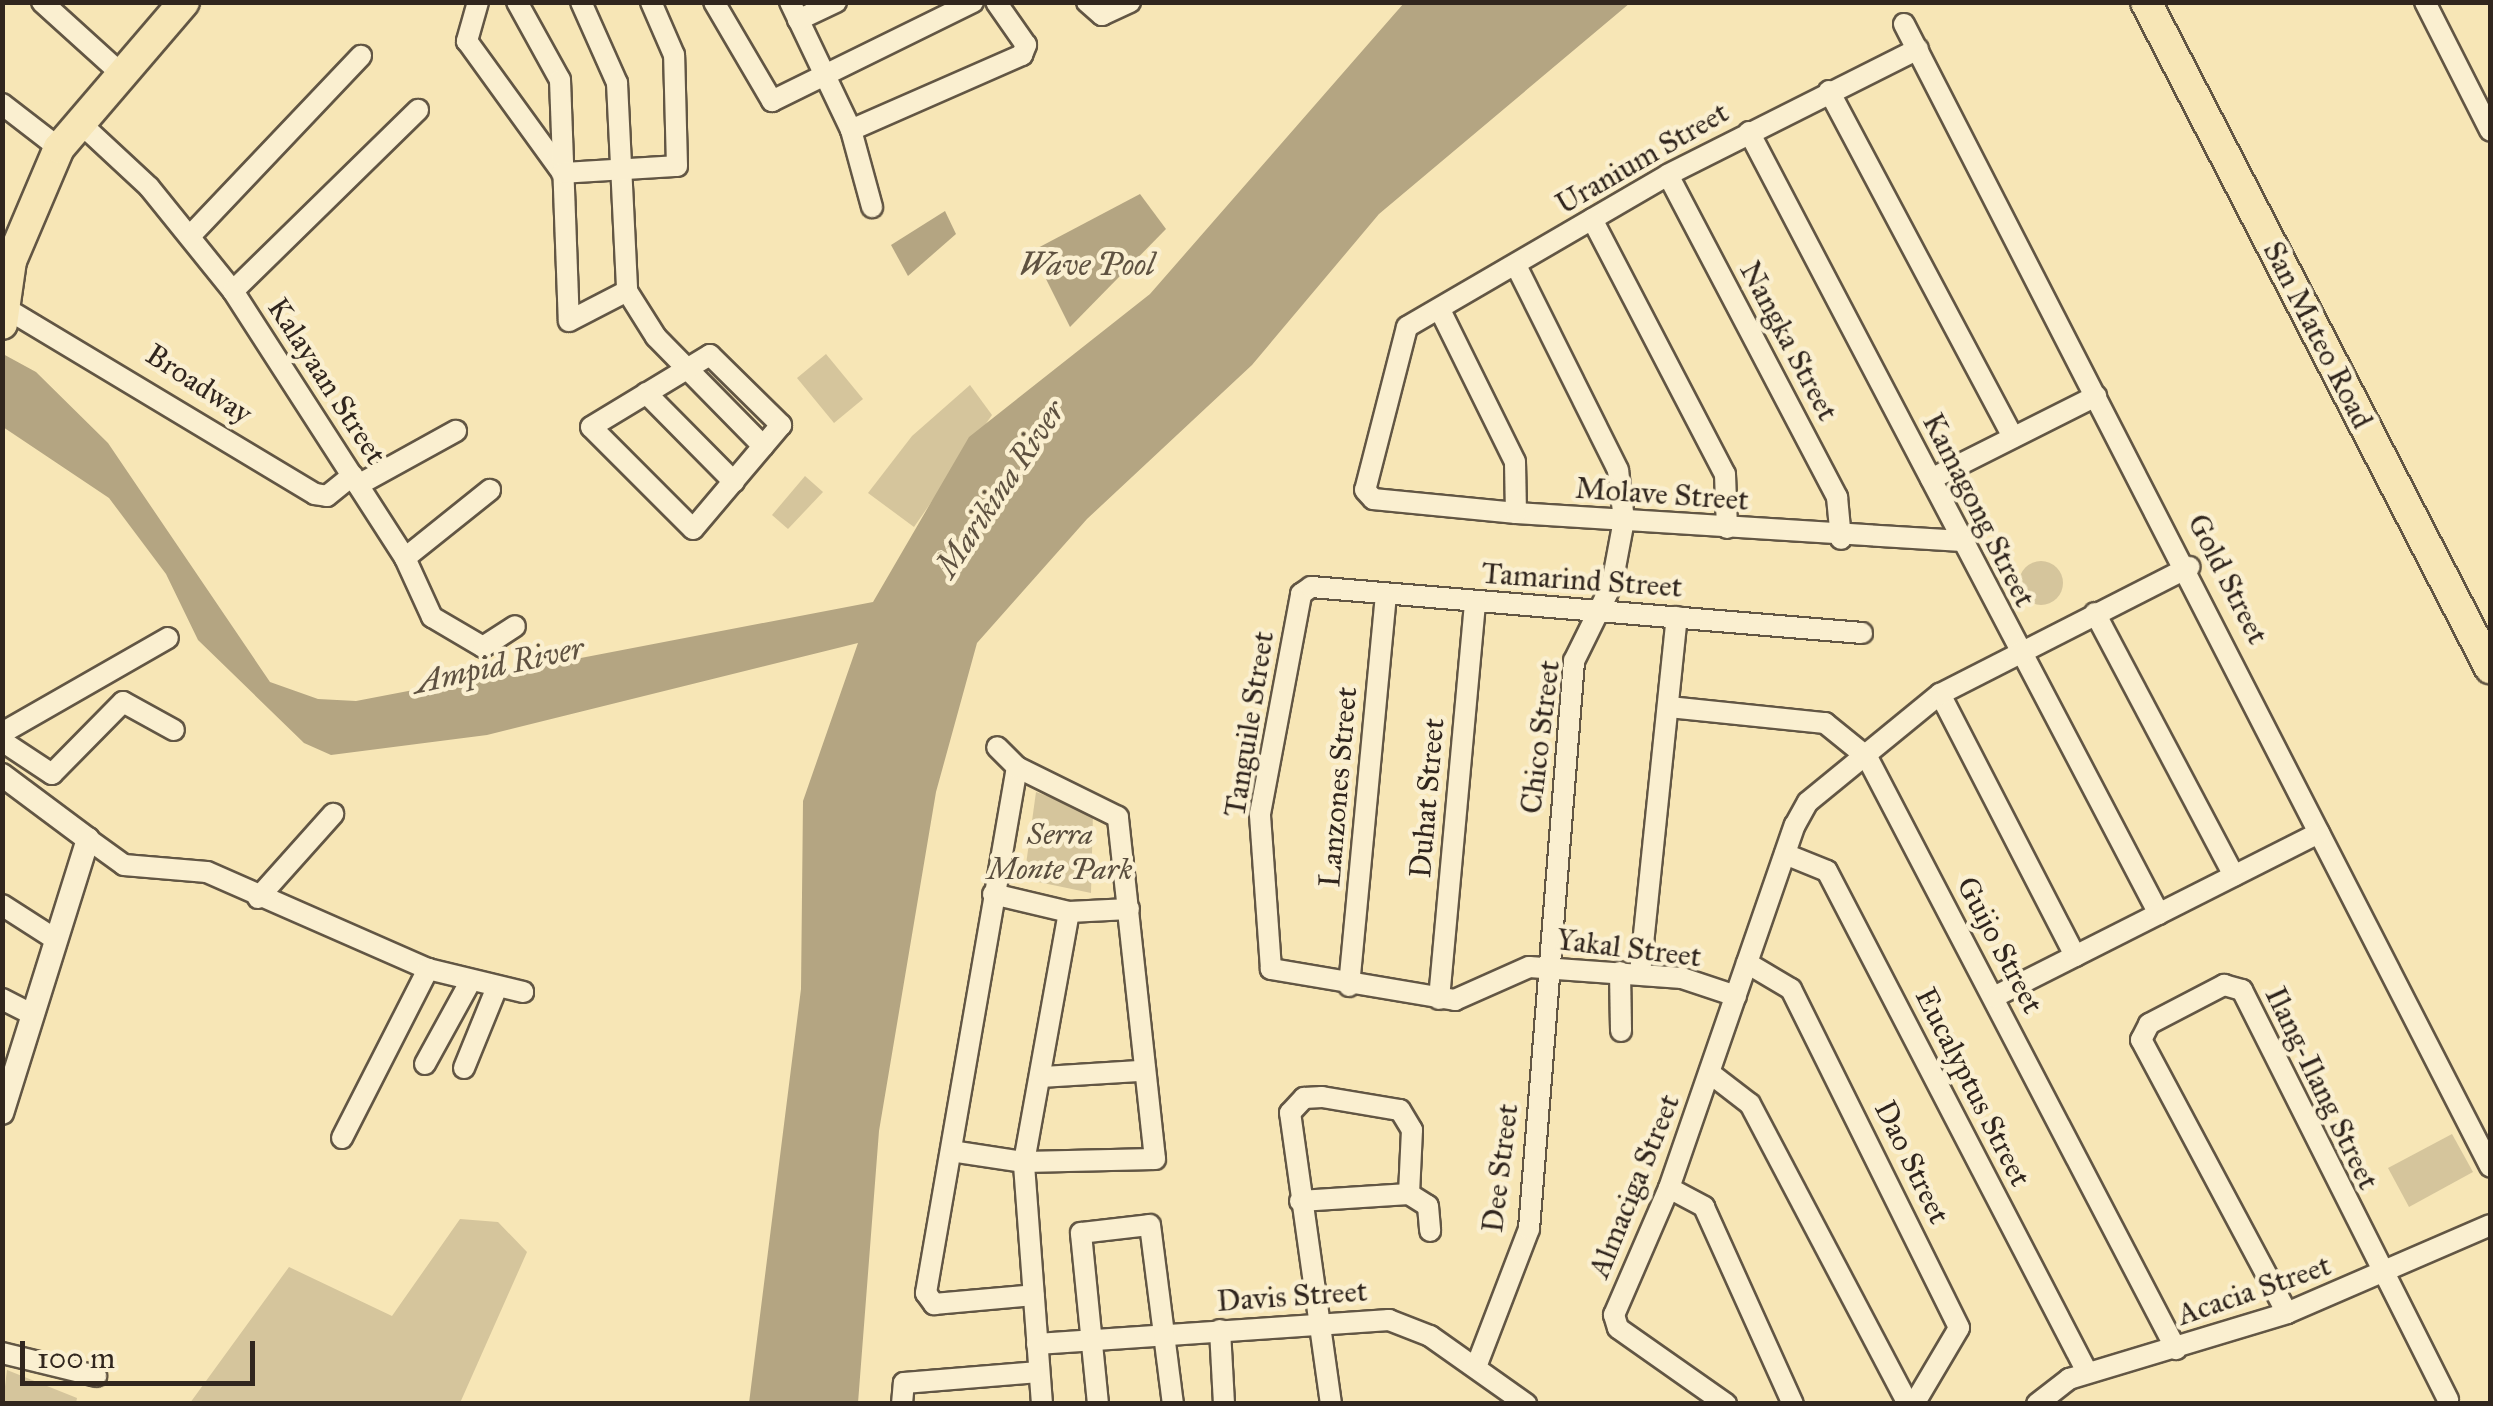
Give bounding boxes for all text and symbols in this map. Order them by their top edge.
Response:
street label: Uranium Street [1549,94,1735,222]
street label: San Mateo Road [2255,235,2381,435]
water label: Wave Pool [1019,246,1155,284]
street label: Nangka Street [1732,255,1846,427]
street label: Kalayaan Street [260,291,394,471]
street label: Broadway [139,336,259,432]
water label: Marikina River [928,394,1074,584]
street label: Kamagong Street [1915,407,2043,613]
street label: Molave Street [1574,470,1750,518]
street label: Gold Street [2180,508,2276,650]
street label: Tamarind Street [1480,555,1684,605]
street label: Tanguile Street [1217,628,1281,820]
water label: Ampid River [410,629,588,703]
street label: Chico Street [1513,658,1567,816]
street label: Lanzones Street [1311,685,1365,889]
street label: Duhat Street [1402,716,1452,880]
park label: Serra Monte Park [988,816,1132,886]
street label: Guijo Street [1949,870,2051,1020]
street label: Yakal Street [1555,921,1703,975]
street label: Ilang-Ilang Street [2257,981,2387,1195]
street label: Eucalyptus Street [1907,982,2039,1192]
street label: Almaciga Street [1581,1089,1687,1283]
street label: Dao Street [1867,1094,1957,1230]
street label: Dee Street [1474,1101,1526,1235]
street label: Acacia Street [2173,1247,2335,1333]
street label: Davis Street [1216,1273,1368,1319]
scale bar [25,1321,260,1383]
text: 100 m [37,1340,115,1376]

